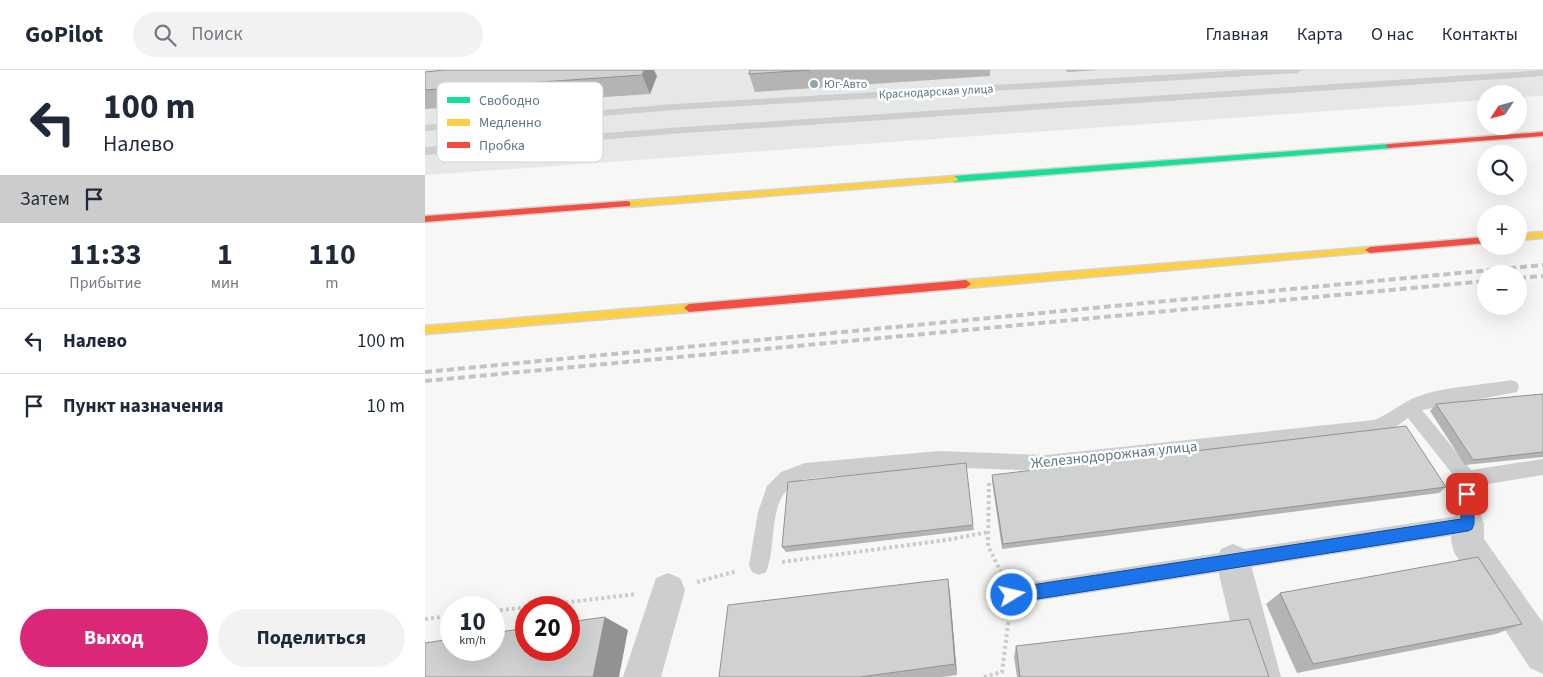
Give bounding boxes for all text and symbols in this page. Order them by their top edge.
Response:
search box [133,12,483,57]
text: GoPilot [25,17,103,52]
icon: search [151,21,179,49]
text: Поиск [191,21,243,48]
text: Главная [1206,22,1269,47]
text: Карта [1297,22,1343,47]
text: О нас [1371,22,1414,47]
text: Контакты [1442,22,1518,47]
place label: Юг-Авто [824,76,867,93]
marker: Юг-Авто [808,78,820,90]
street label: Краснодарская улица [878,81,994,103]
text: 100 m [103,82,195,132]
legend [437,82,603,162]
north arrow [1477,85,1527,135]
map controls [1477,85,1527,315]
icon: left [20,90,85,155]
text: Свободно [479,91,540,111]
text: Медленно [479,113,542,133]
text: Налево [103,128,174,160]
text: Пробка [479,136,525,156]
button: search [1477,145,1527,195]
icon: arrive [80,185,108,213]
text: Затем [20,186,70,213]
button: + [1477,205,1527,255]
text: 11:33 [69,233,142,276]
text: 1 [217,233,233,276]
text: 110 [308,233,356,276]
button: − [1477,265,1527,315]
text: Прибытие [69,272,141,294]
text: мин [211,272,239,294]
text: m [325,272,339,294]
icon: left [20,327,48,355]
text: Налево [63,328,127,355]
text: 100 m [357,328,405,355]
icon: arrive [20,392,48,420]
text: Пункт назначения [63,393,224,420]
text: 10 m [367,393,405,420]
street label: Железнодорожная улица [1030,436,1198,474]
pin [1446,473,1488,515]
icon: arrive [1453,480,1481,508]
position arrow [985,568,1037,620]
speed limit sign: 20 [515,596,580,661]
text: 10 [459,604,486,640]
button: Выход [20,609,208,667]
button: Поделиться [218,609,405,667]
text: km/h [459,632,486,649]

